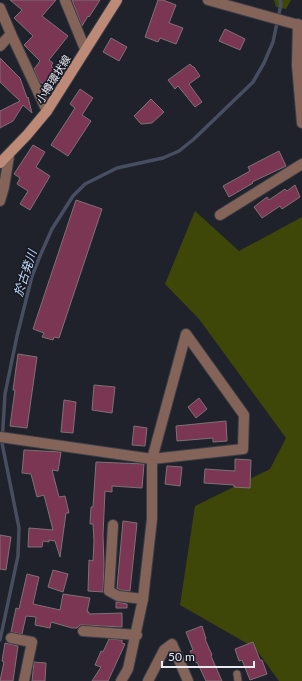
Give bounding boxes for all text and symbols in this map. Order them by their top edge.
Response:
street label: 小樽環状線 [33,52,73,106]
water label: 於古発川 [10,246,40,298]
scale bar [162,643,254,669]
text: 50 m [168,649,195,664]

